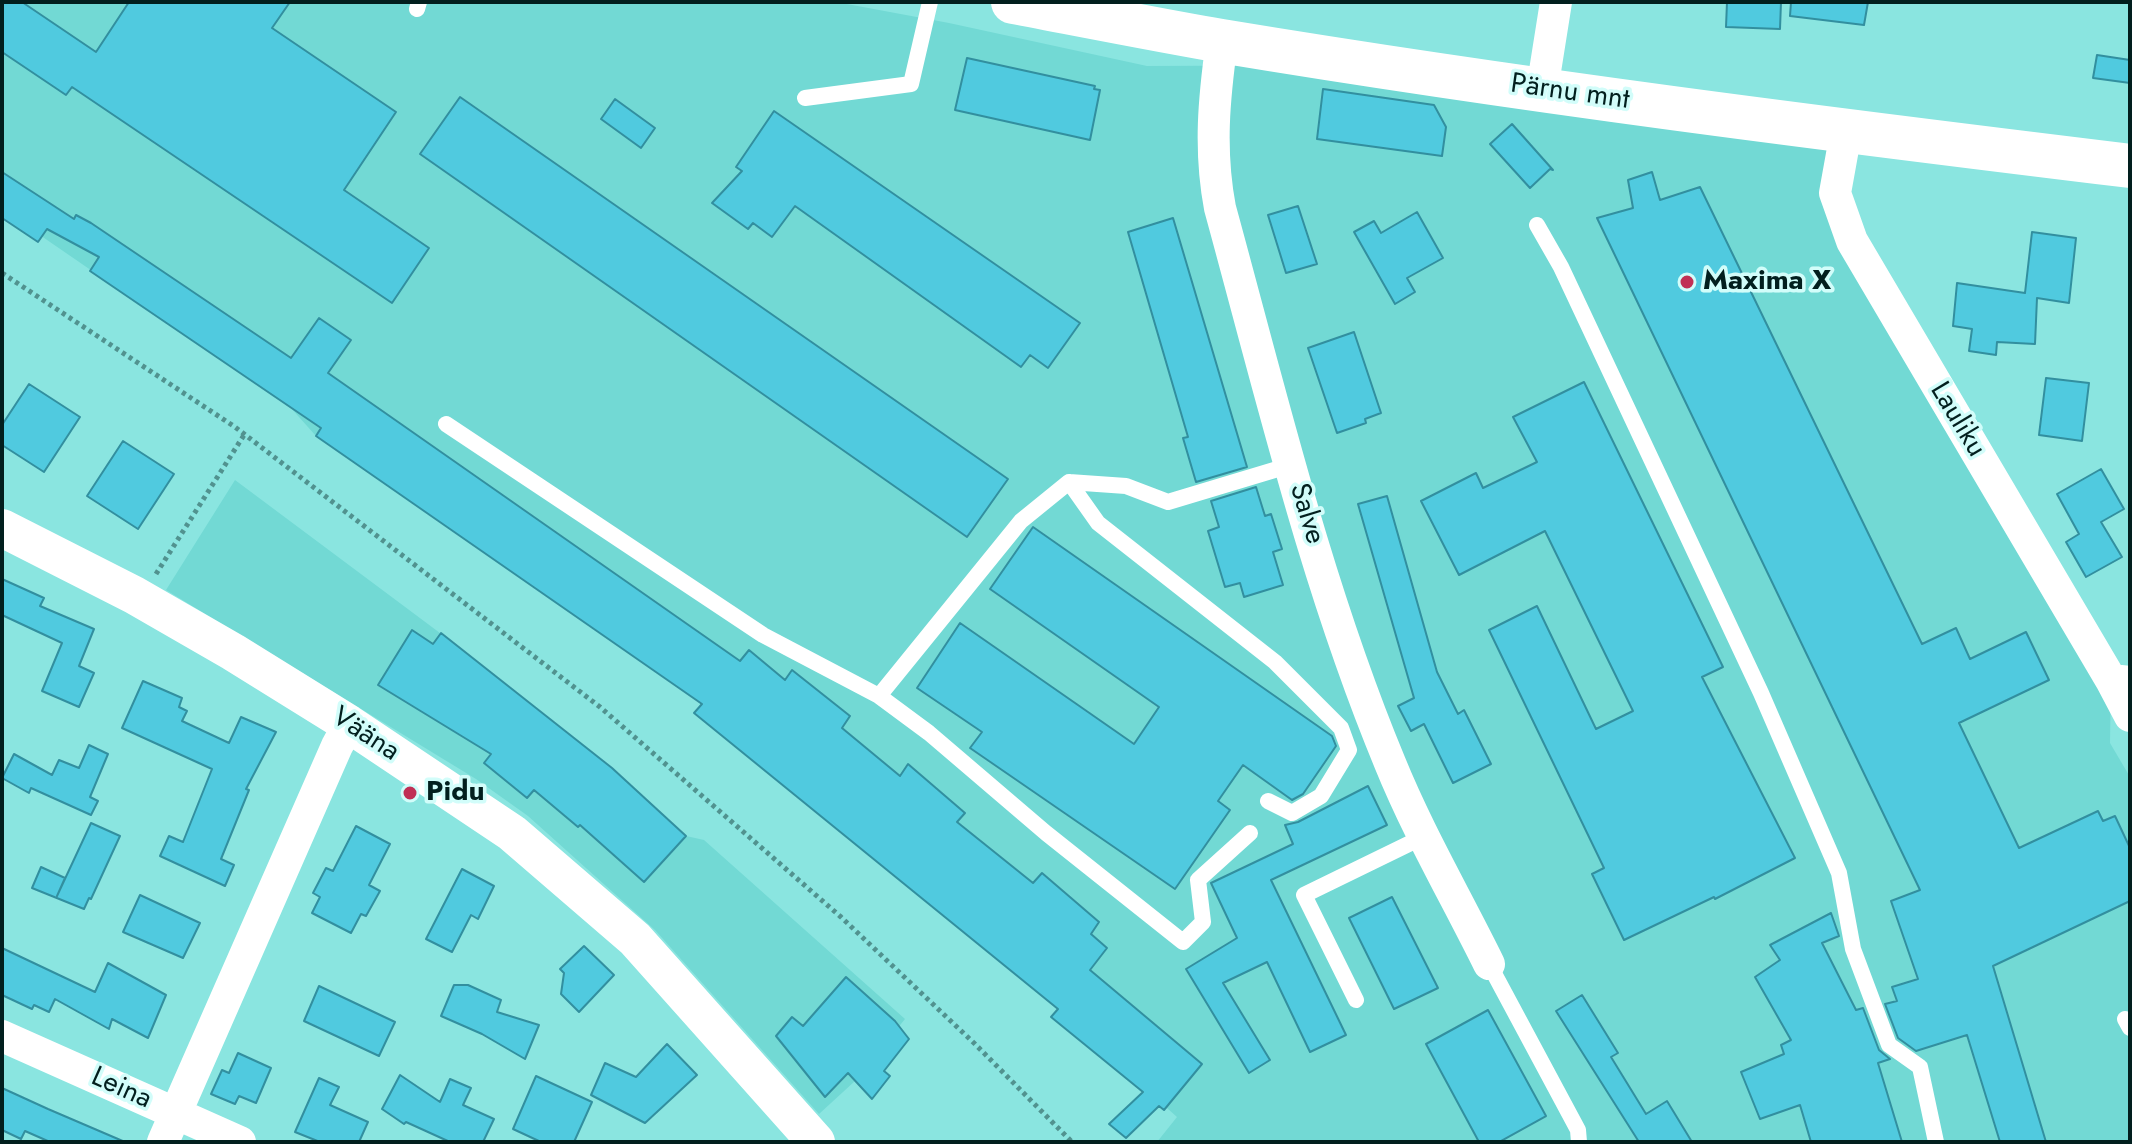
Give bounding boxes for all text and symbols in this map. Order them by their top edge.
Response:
street label: Pärnu mnt [1508,68,1632,118]
place label: Maxima X [1703,265,1831,299]
marker: Maxima X [1678,273,1696,291]
street label: Lauliku [1922,377,1992,463]
street label: Salve [1281,480,1331,548]
street label: Vääna [325,701,405,769]
place label: Pidu [426,776,485,810]
marker: Pidu [401,784,419,802]
street label: Leina [86,1061,156,1117]

